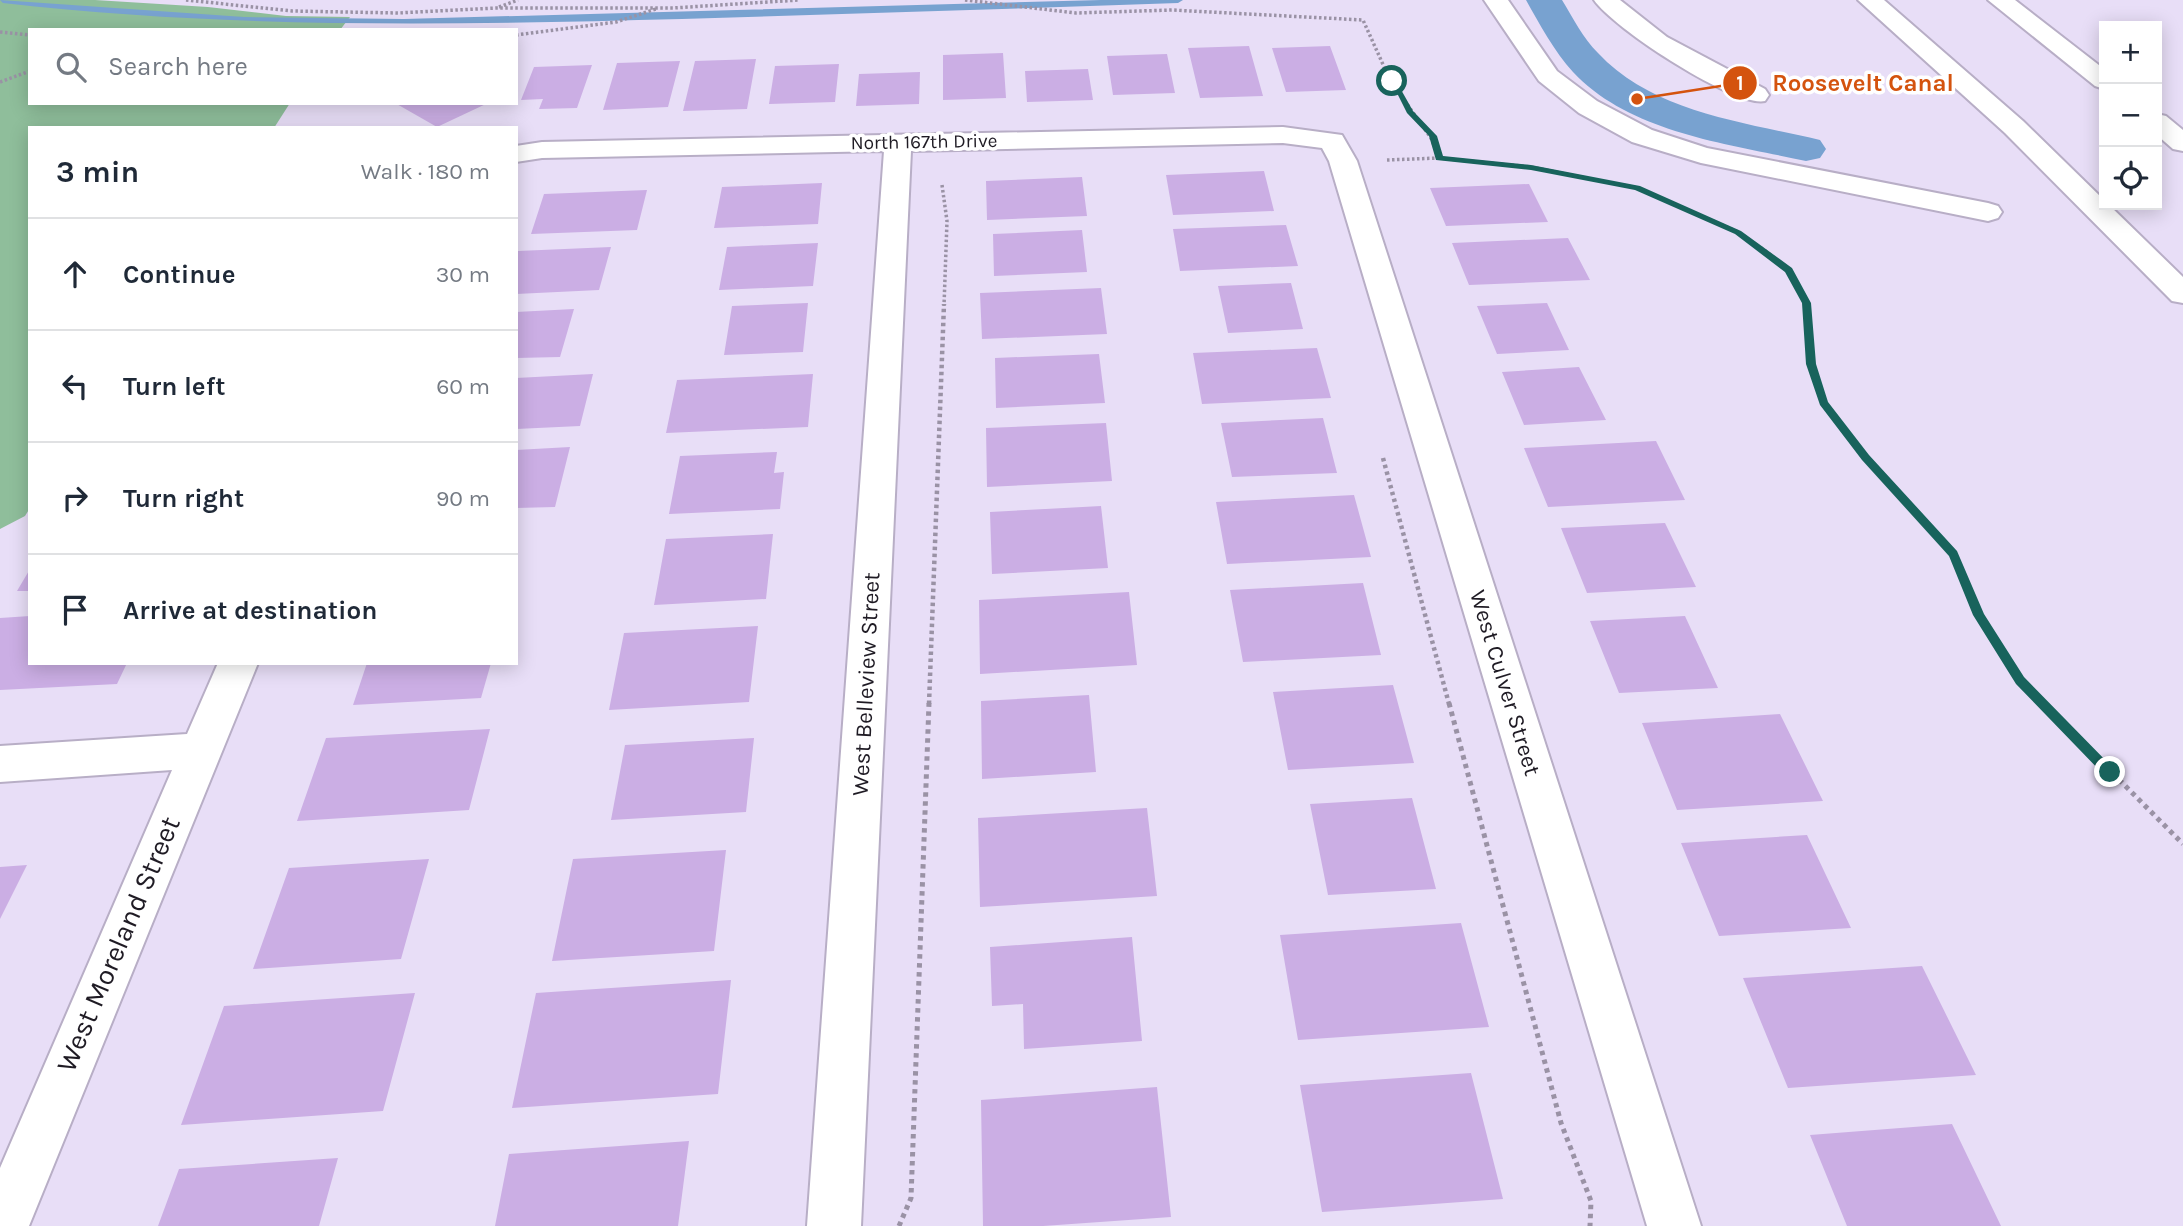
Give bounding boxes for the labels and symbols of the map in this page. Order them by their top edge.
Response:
callout: Roosevelt Canal [1723,60,1968,105]
route start [1376,65,1407,96]
text: Roosevelt Canal [1772,69,1954,97]
text: 1 [1736,71,1744,95]
street label: North 167th Drive [850,130,998,154]
street label: West Belleview Street [847,571,885,797]
street label: West Culver Street [1464,587,1546,779]
route end [2094,756,2125,787]
street label: West Moreland Street [49,811,187,1077]

